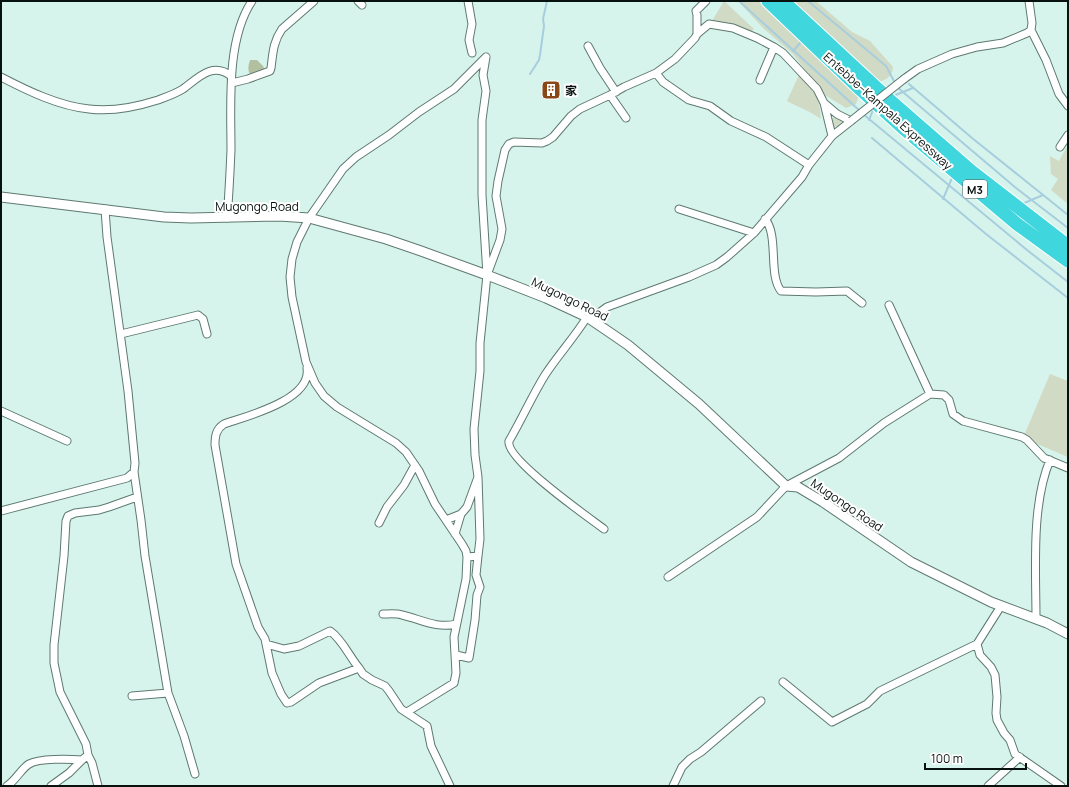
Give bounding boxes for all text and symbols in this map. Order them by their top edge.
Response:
street label: Entebbe–Kampala Expressway [820,48,957,174]
building icon: 家 [540,79,562,101]
place label: 家 [565,82,577,99]
road number: M3 [963,180,987,198]
street label: Mugongo Road [215,198,299,215]
street label: Mugongo Road [529,273,611,325]
street label: Mugongo Road [808,475,886,535]
scale bar [925,745,1026,771]
text: 100 m [931,750,963,767]

